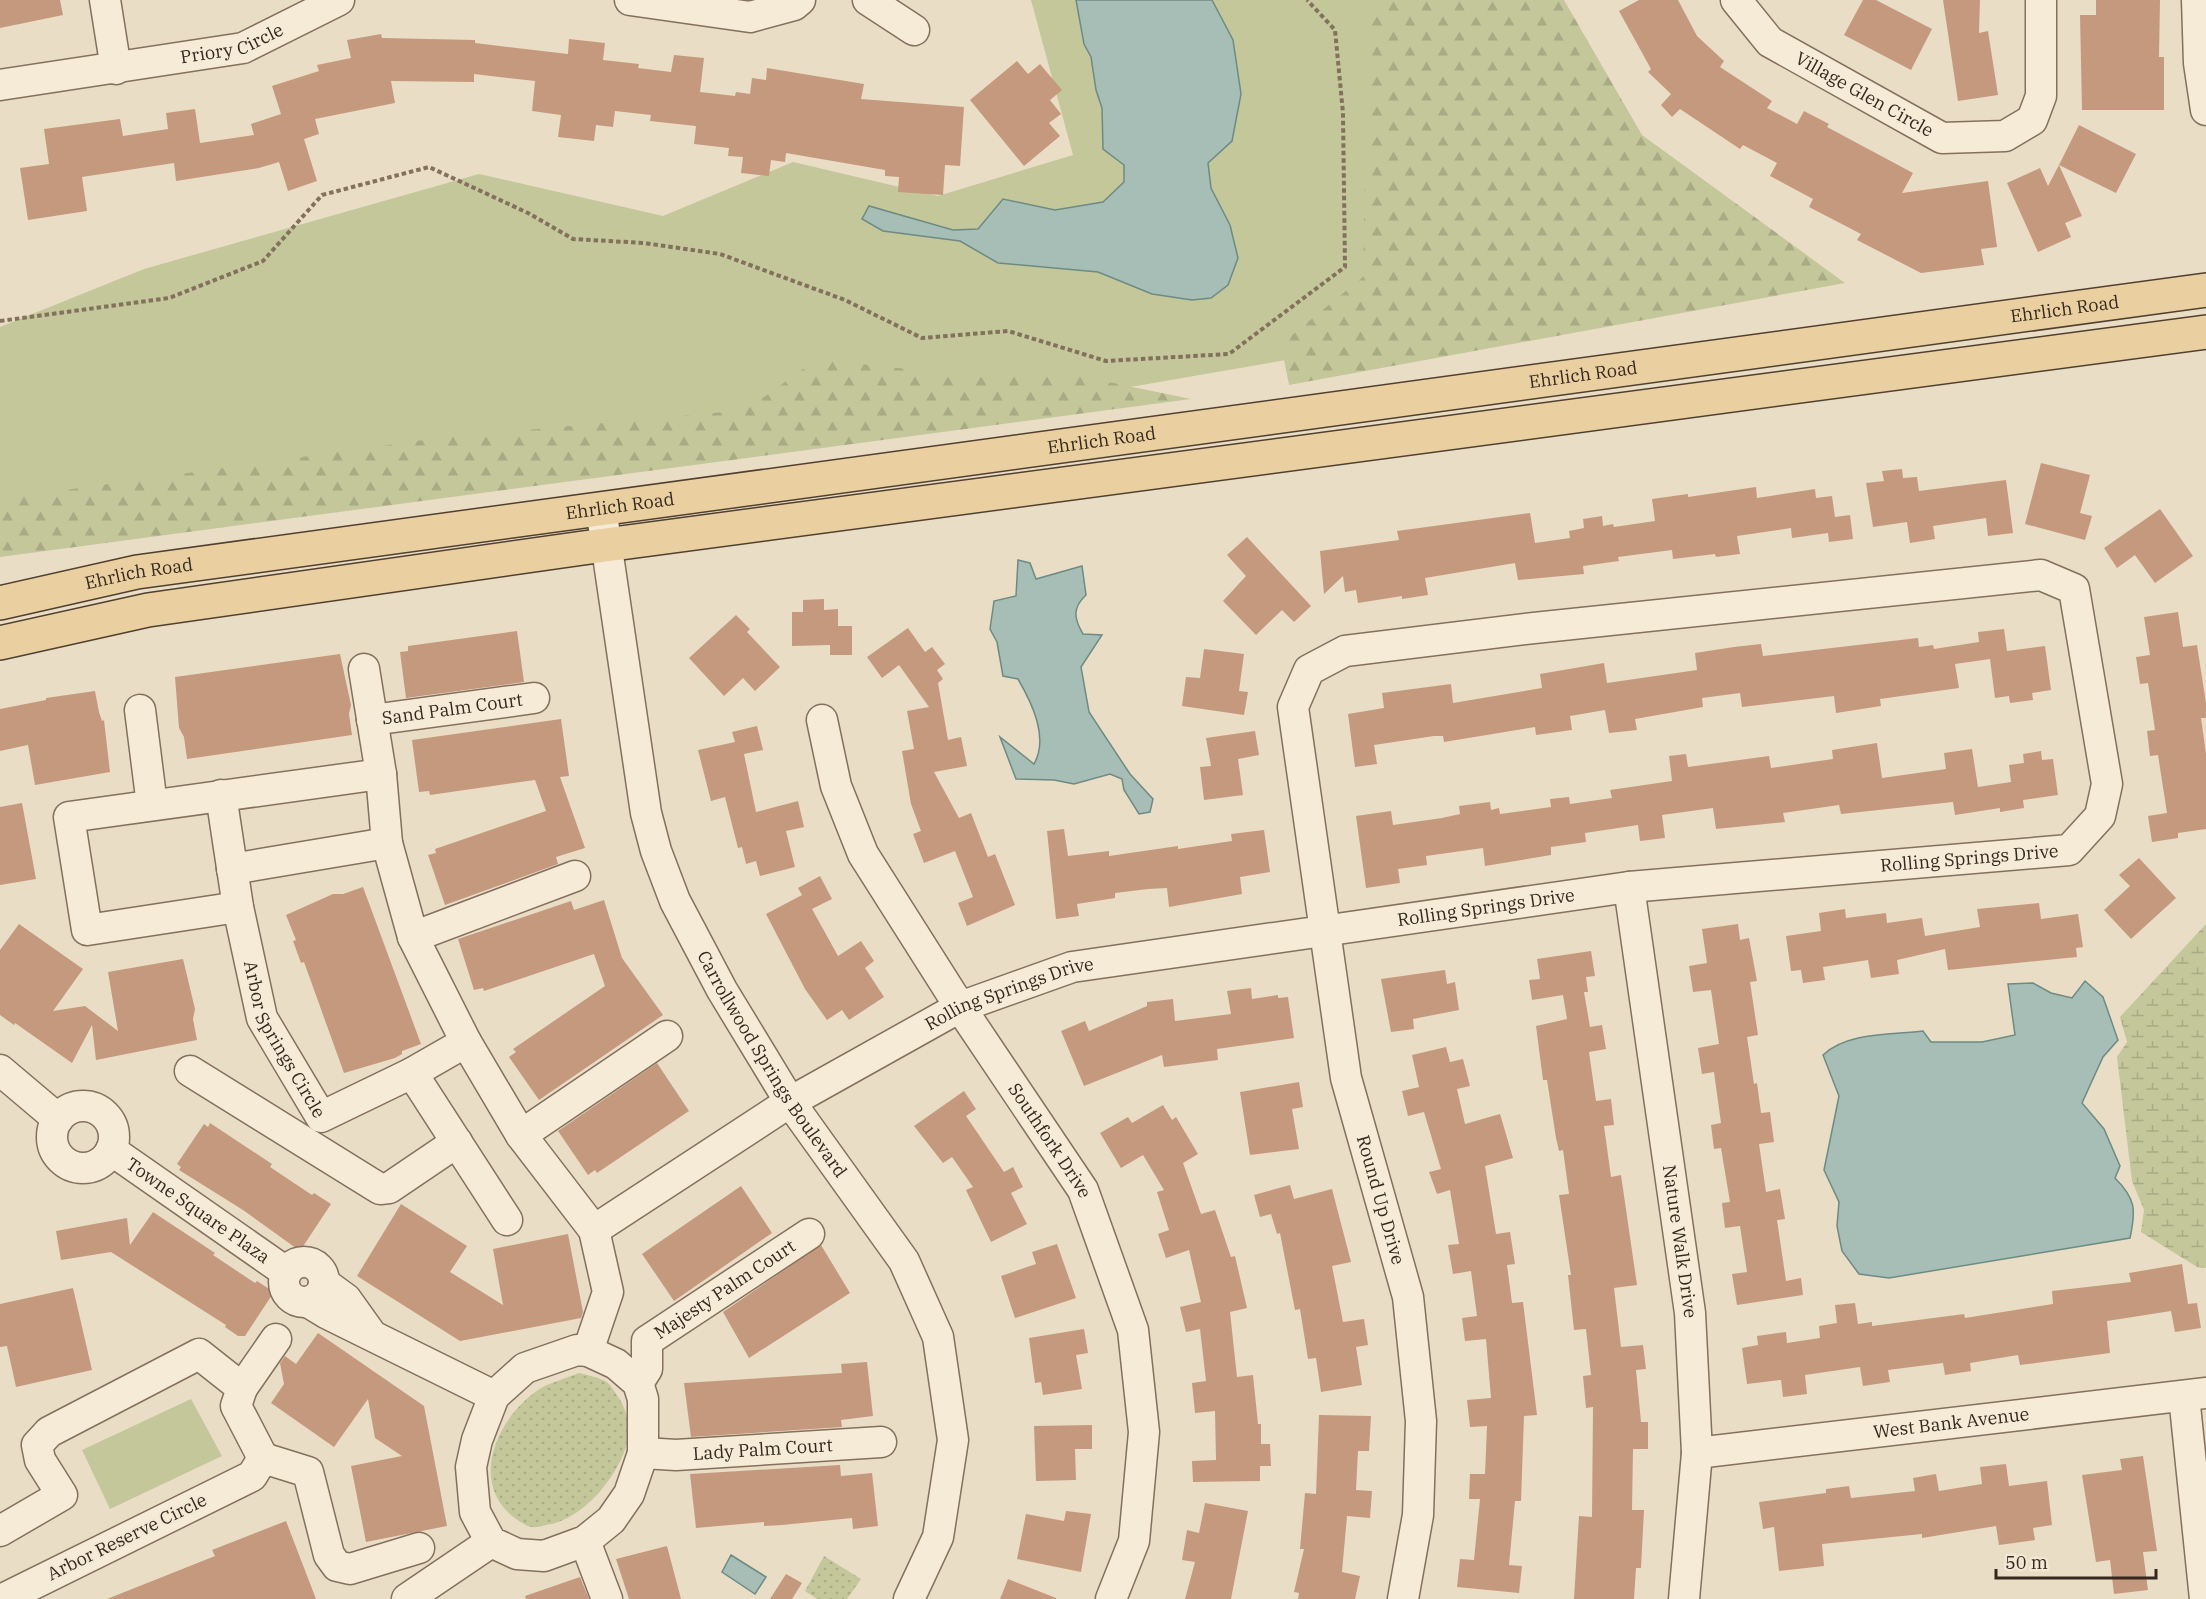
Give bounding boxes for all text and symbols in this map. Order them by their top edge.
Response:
street label: Priory Circle [179,18,287,68]
street label: Village Glen Circle [1791,46,1938,142]
street label: Ehrlich Road [2009,290,2121,328]
street label: Ehrlich Road [1527,356,1639,393]
street label: Ehrlich Road [1046,421,1157,459]
street label: Ehrlich Road [564,487,676,524]
street label: Ehrlich Road [82,553,194,594]
street label: Sand Palm Court [380,688,524,730]
street label: Rolling Springs Drive [1879,839,2059,877]
street label: Rolling Springs Drive [1396,883,1576,931]
street label: Carrollwood Springs Boulevard [692,947,852,1182]
street label: Rolling Springs Drive [921,952,1095,1035]
street label: Arbor Springs Circle [239,959,331,1122]
street label: Southfork Drive [1003,1079,1097,1201]
street label: Round Up Drive [1352,1132,1410,1267]
street label: Towne Square Plaza [122,1152,275,1268]
street label: Nature Walk Drive [1658,1163,1702,1319]
street label: Majesty Palm Court [650,1234,800,1344]
street label: West Bank Avenue [1872,1402,2030,1443]
street label: Lady Palm Court [692,1433,833,1465]
street label: Arbor Reserve Circle [43,1488,210,1585]
scale bar [1996,1542,2156,1580]
text: 50 m [2005,1551,2048,1574]

